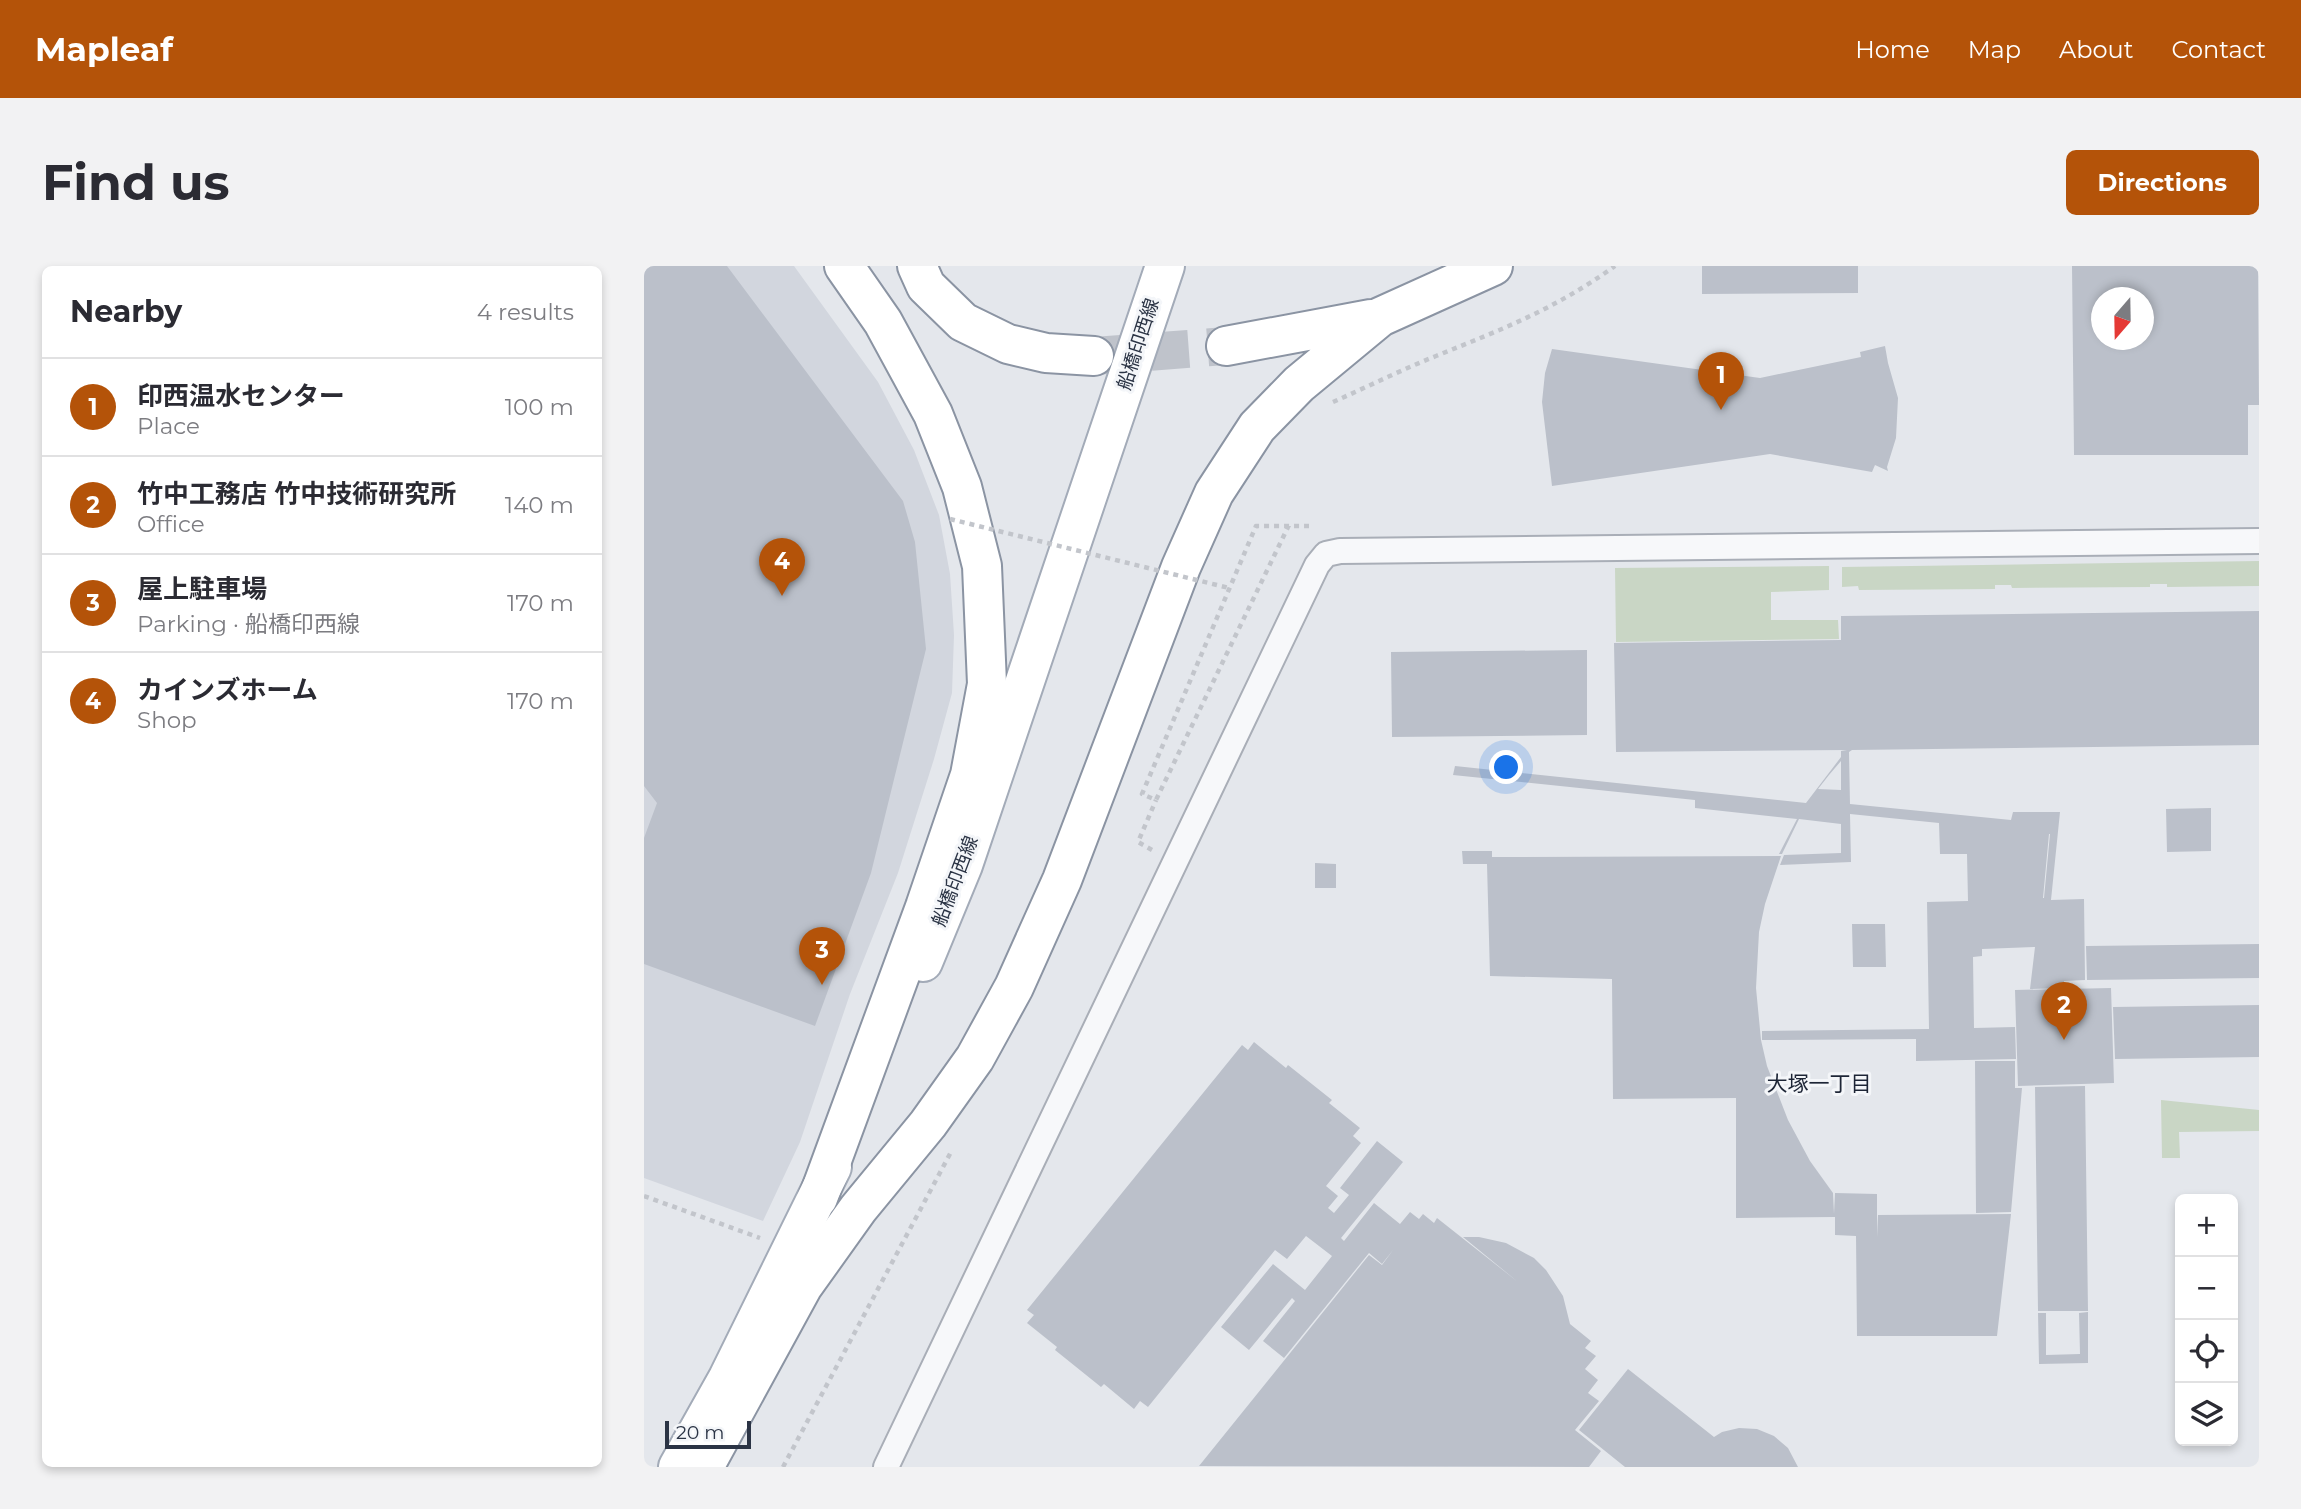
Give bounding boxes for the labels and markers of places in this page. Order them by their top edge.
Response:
pin: 1 [1698,352,1744,410]
pin: 4 [759,538,805,596]
pin: 3 [799,927,845,985]
pin: 2 [2041,982,2087,1040]

